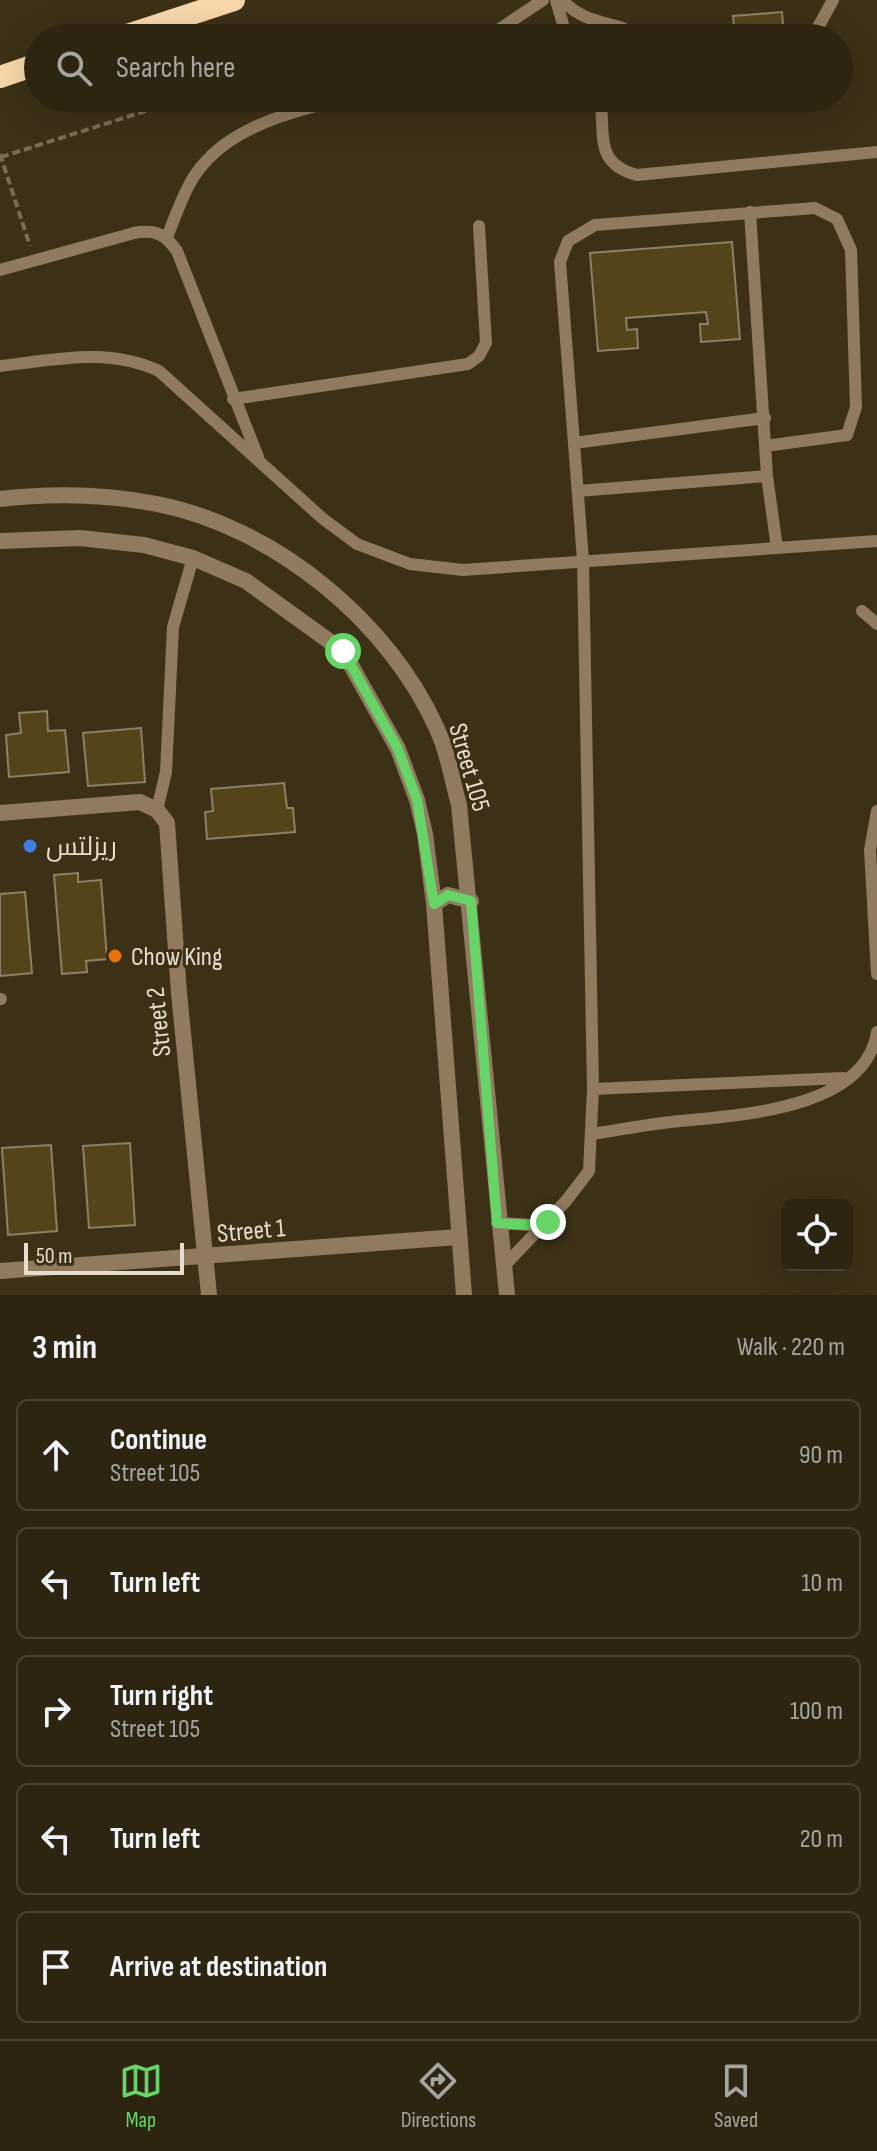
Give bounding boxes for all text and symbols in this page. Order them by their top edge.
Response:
search box [24,24,853,112]
icon: search [52,46,96,90]
text: Search here [116,50,235,86]
route start [325,633,361,669]
street label: Street 105 [441,720,496,815]
place label: ريزلتس [46,832,117,863]
marker: ريزلتس [21,837,39,855]
place label: Chow King [131,942,222,973]
marker: Chow King [106,947,124,965]
street label: Street 2 [140,986,179,1058]
map controls [781,1199,853,1271]
button: locate [781,1199,853,1271]
route end [530,1204,566,1240]
street label: Street 1 [216,1213,286,1250]
scale bar [24,1239,184,1275]
text: 50 m [36,1243,72,1270]
text: 3 min [32,1327,97,1368]
text: Walk · 220 m [737,1332,845,1363]
text: Continue [110,1422,207,1458]
icon: ahead [34,1433,78,1477]
text: 90 m [799,1440,843,1471]
text: Street 105 [110,1458,200,1489]
icon: left [34,1561,78,1605]
text: Turn left [110,1565,200,1601]
text: 10 m [801,1568,843,1599]
text: Turn right [110,1678,213,1714]
icon: right [34,1689,78,1733]
text: 100 m [790,1696,843,1727]
text: Street 105 [110,1714,200,1745]
icon: left [34,1817,78,1861]
text: Turn left [110,1821,200,1857]
text: 20 m [800,1824,843,1855]
icon: arrive [34,1945,78,1989]
text: Arrive at destination [110,1949,327,1985]
tab: Map [119,2059,163,2134]
tab: Directions [401,2059,476,2134]
tab: Saved [714,2059,758,2134]

